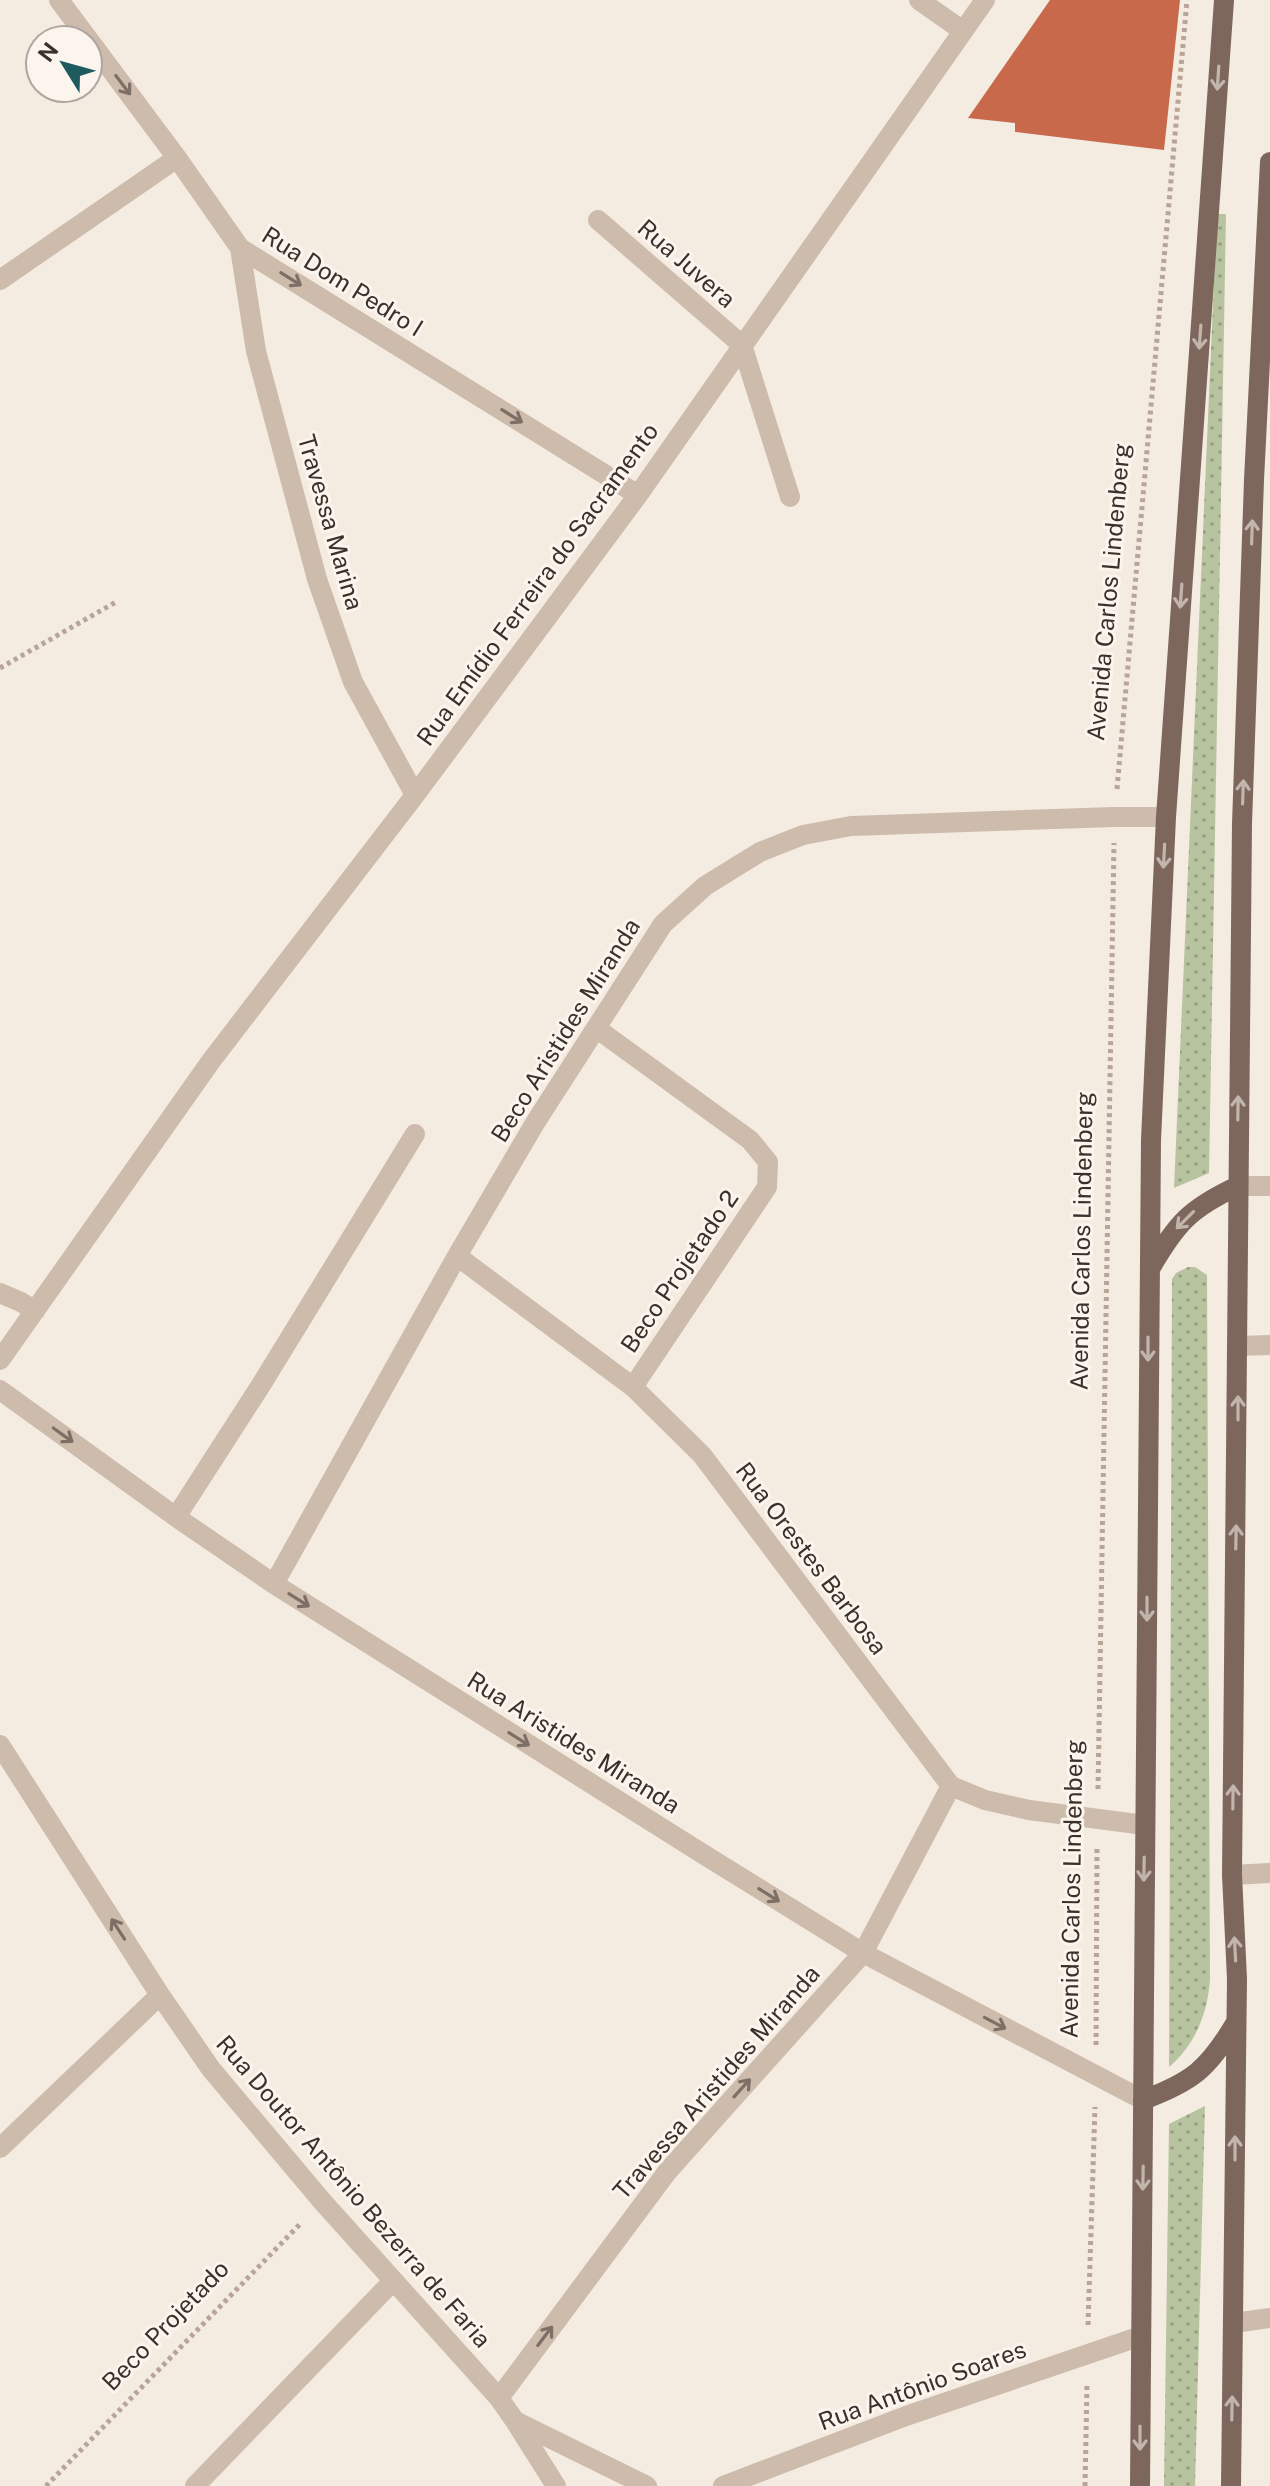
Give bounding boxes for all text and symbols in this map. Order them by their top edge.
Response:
north arrow [24,24,104,104]
text: N [32,37,64,67]
one-way arrow [1210,64,1225,91]
one-way arrow [114,74,131,95]
street label: Rua Juvera [633,213,741,313]
street label: Rua Dom Pedro I [257,220,429,342]
one-way arrow [279,271,302,287]
one-way arrow [1192,323,1207,350]
one-way arrow [500,408,522,425]
street label: Rua Emídio Ferreira do Sacramento [411,417,663,751]
street label: Travessa Marina [293,431,369,613]
street label: Avenida Carlos Lindenberg [1081,442,1135,742]
one-way arrow [1245,519,1260,546]
one-way arrow [1173,583,1188,609]
one-way arrow [1235,779,1250,806]
one-way arrow [1156,842,1171,869]
street label: Beco Aristides Miranda [485,913,645,1147]
street label: Avenida Carlos Lindenberg [1064,1091,1098,1391]
one-way arrow [1230,1095,1246,1122]
street label: Beco Projetado 2 [614,1185,744,1357]
one-way arrow [1175,1210,1195,1229]
one-way arrow [1141,1335,1156,1362]
one-way arrow [1230,1395,1246,1422]
one-way arrow [52,1427,73,1444]
street label: Rua Orestes Barbosa [731,1456,893,1660]
one-way arrow [1229,1524,1244,1551]
one-way arrow [288,1591,310,1608]
one-way arrow [1139,1595,1154,1622]
street label: Rua Aristides Miranda [463,1665,685,1819]
one-way arrow [508,1730,530,1747]
street label: Avenida Carlos Lindenberg [1054,1739,1088,2039]
one-way arrow [1225,1784,1241,1811]
one-way arrow [1137,1855,1152,1882]
one-way arrow [757,1887,780,1903]
one-way arrow [109,1918,125,1941]
one-way arrow [1228,1936,1243,1963]
street label: Travessa Aristides Miranda [607,1959,825,2205]
one-way arrow [983,2015,1007,2031]
street label: Rua Doutor Antônio Bezerra de Faria [211,2029,497,2353]
one-way arrow [732,2079,750,2099]
one-way arrow [1227,2135,1243,2162]
one-way arrow [1135,2164,1150,2191]
street label: Beco Projetado [96,2254,234,2396]
one-way arrow [537,2325,554,2347]
street label: Rua Antônio Soares [814,2334,1030,2436]
one-way arrow [1225,2395,1240,2422]
one-way arrow [1132,2424,1148,2451]

